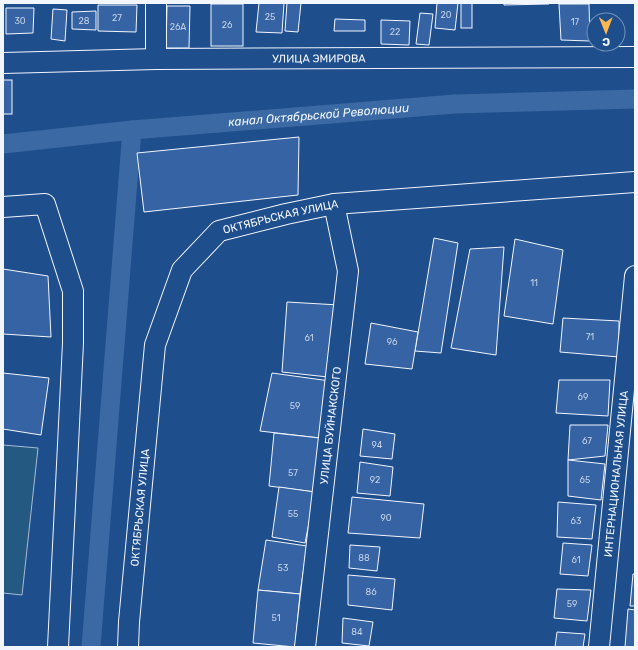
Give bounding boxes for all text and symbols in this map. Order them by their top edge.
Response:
house number: 20 [441,10,452,20]
house number: 25 [265,12,275,22]
north arrow [586,12,626,52]
house number: 27 [112,13,122,23]
house number: 30 [14,16,26,26]
house number: 28 [78,16,90,26]
house number: 17 [571,17,580,27]
house number: 26 [222,20,233,30]
house number: 26А [170,22,186,32]
house number: 22 [390,27,400,37]
text: С [602,35,610,48]
street label: УЛИЦА ЭМИРОВА [272,52,366,65]
water label: канал Октябрьской Революции [228,101,410,129]
street label: ОКТЯБРЬСКАЯ УЛИЦА [221,197,339,236]
house number: 11 [530,278,538,288]
house number: 71 [586,332,594,342]
house number: 61 [304,333,314,343]
house number: 96 [387,337,398,347]
street label: УЛИЦА БУЙНАКСКОГО [317,366,344,485]
street label: ИНТЕРНАЦИОНАЛЬНАЯ УЛИЦА [601,389,630,558]
house number: 69 [578,392,588,402]
house number: 59 [290,401,300,411]
house number: 67 [582,436,592,446]
house number: 94 [372,440,383,450]
street label: ОКТЯБРЬСКАЯ УЛИЦА [128,447,152,567]
house number: 57 [288,468,298,478]
house number: 92 [370,475,380,485]
house number: 65 [580,475,590,485]
house number: 55 [288,509,298,519]
house number: 90 [380,513,392,523]
house number: 63 [571,516,581,526]
house number: 88 [358,553,370,563]
house number: 61 [571,555,581,565]
house number: 53 [278,563,288,573]
house number: 86 [365,587,377,597]
house number: 59 [567,599,577,609]
house number: 51 [271,613,281,623]
house number: 84 [351,627,363,637]

